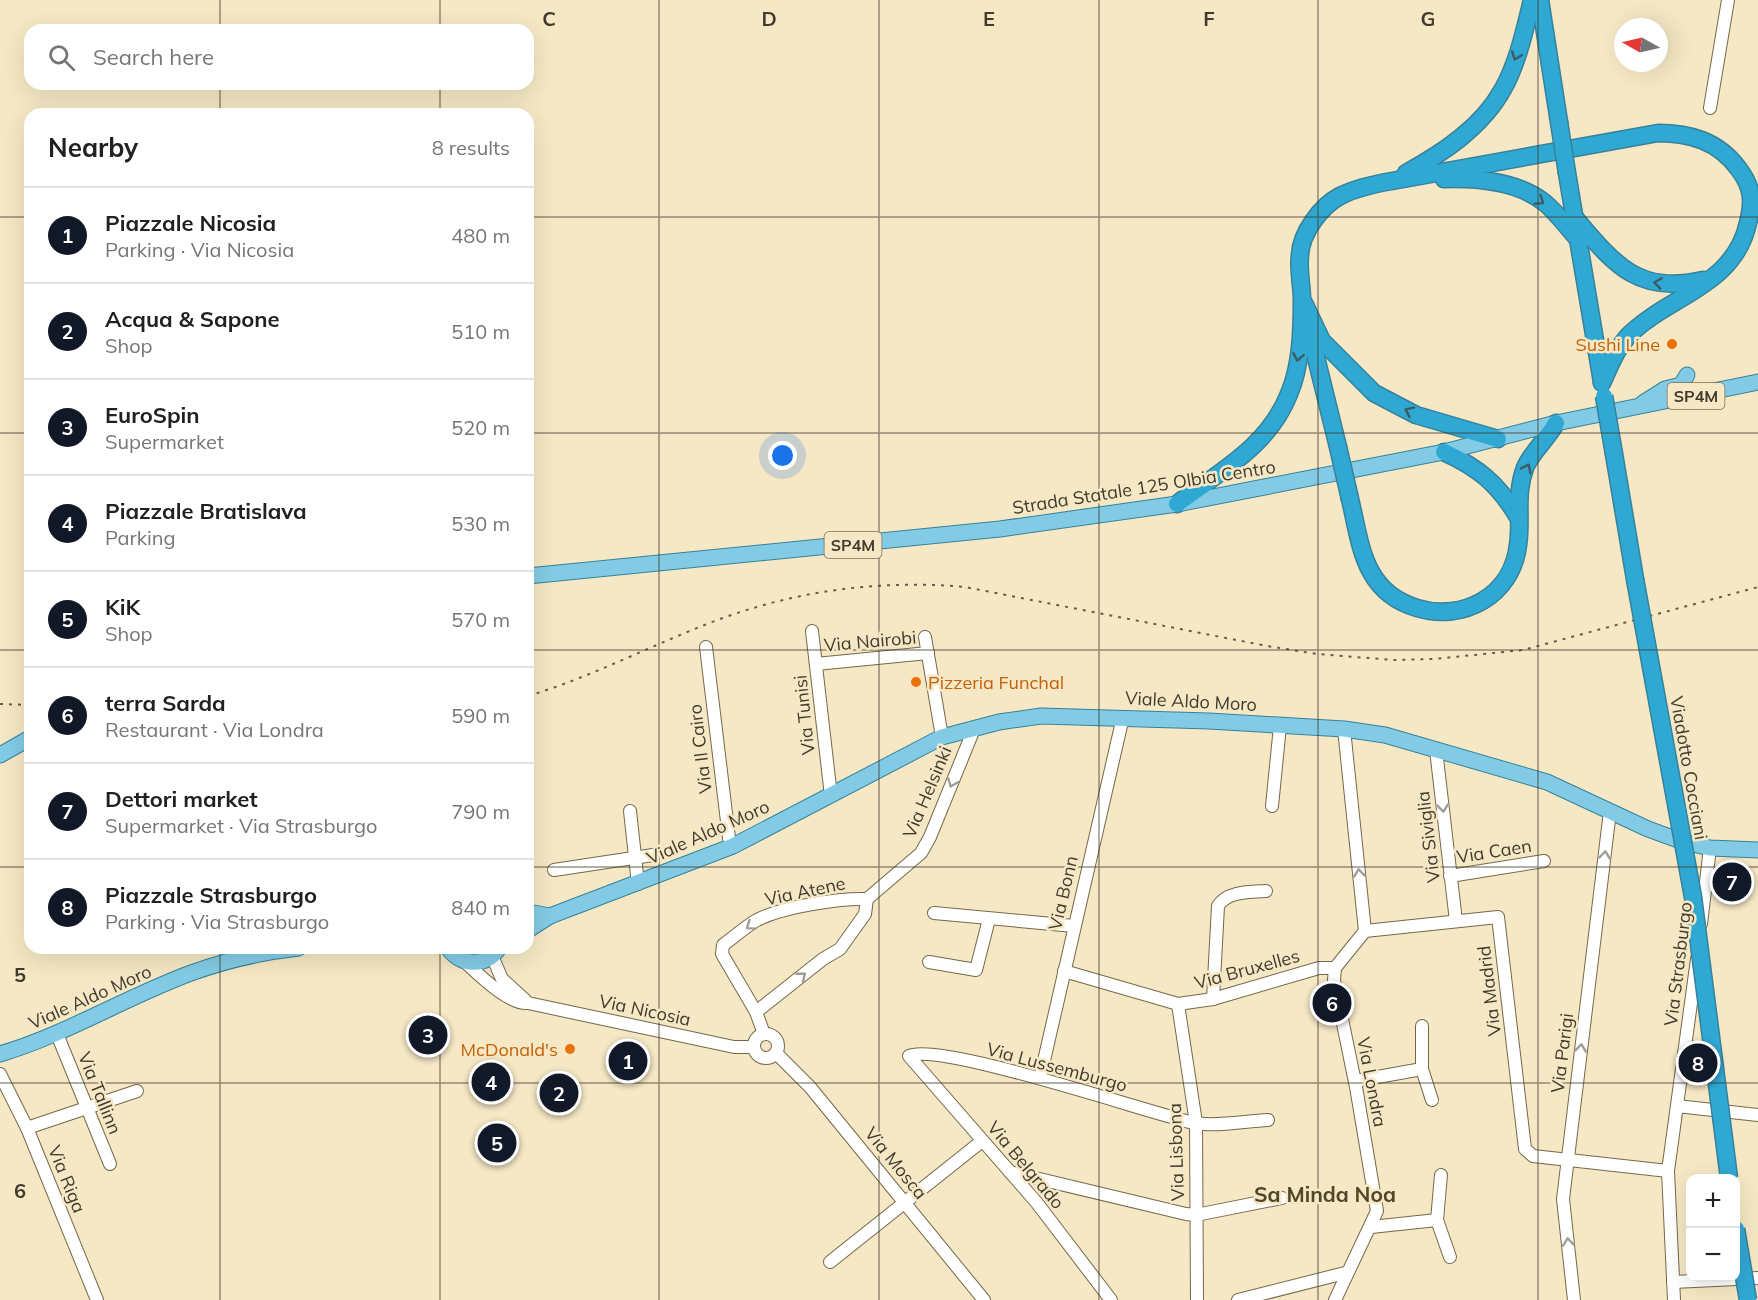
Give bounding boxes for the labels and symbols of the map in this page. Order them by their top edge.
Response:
text: C [542,6,556,31]
text: D [761,6,777,31]
text: E [983,6,995,31]
text: F [1203,6,1215,31]
text: G [1421,6,1435,31]
north arrow [1614,18,1668,72]
one-way arrow [1511,50,1524,61]
one-way arrow [1534,194,1545,205]
one-way arrow [1654,278,1663,290]
place label: Sushi Line [1576,333,1660,356]
marker: Sushi Line [1665,337,1679,351]
one-way arrow [1292,352,1305,362]
road number: SP4M [1668,383,1724,409]
one-way arrow [1405,407,1416,418]
your location [768,441,797,470]
street label: Strada Statale 125 Olbia Centro [1011,455,1277,519]
one-way arrow [1520,464,1531,474]
road number: SP4M [824,532,882,558]
street label: Via Nairobi [823,626,917,656]
place label: Pizzeria Funchal [928,671,1064,694]
street label: Via Tunisi [788,674,820,756]
marker: Pizzeria Funchal [909,675,923,689]
street label: Viale Aldo Moro [1124,686,1258,716]
street label: Viadotto Cocciani [1665,694,1713,842]
street label: Via Il Cairo [683,703,717,795]
street label: Via Helsinki [897,743,957,841]
one-way arrow [947,777,959,788]
street label: Via Siviglia [1411,790,1445,884]
street label: Viale Aldo Moro [643,795,773,869]
one-way arrow [1436,803,1448,812]
street label: Via Caen [1455,834,1533,868]
one-way arrow [1598,850,1611,859]
street label: Via Bonn [1043,853,1083,933]
pin: 7 [1712,860,1752,904]
one-way arrow [1353,868,1366,877]
street label: Via Atene [763,871,847,911]
street label: Via Strasburgo [1659,901,1697,1027]
one-way arrow [746,919,757,930]
street label: Via Bruxelles [1192,944,1302,994]
street label: Via Madrid [1472,944,1506,1038]
street label: Viale Aldo Moro [25,960,155,1034]
text: 5 [14,962,26,987]
one-way arrow [795,972,806,983]
pin: 6 [1312,980,1352,1026]
street label: Via Nicosia [597,989,693,1031]
pin: 3 [408,1012,448,1058]
street label: Via Parigi [1546,1012,1578,1094]
street label: Via Londra [1352,1035,1392,1129]
street label: Via Lussemburgo [984,1037,1130,1097]
place label: McDonald's [461,1038,558,1061]
pin: 1 [608,1038,648,1084]
pin: 8 [1678,1040,1718,1086]
marker: McDonald's [563,1042,577,1056]
one-way arrow [1574,1044,1587,1053]
street label: Via Tallinn [73,1049,127,1137]
pin: 4 [472,1060,510,1104]
pin: 2 [540,1070,578,1116]
street label: Via Lisbona [1163,1103,1189,1201]
street label: Via Belgrado [983,1116,1069,1214]
pin: 5 [478,1120,516,1166]
street label: Via Mosca [860,1122,932,1204]
street label: Via Riga [43,1142,91,1216]
text: 6 [14,1178,26,1203]
district label: Sa Minda Noa [1254,1181,1396,1207]
one-way arrow [1562,1237,1575,1246]

